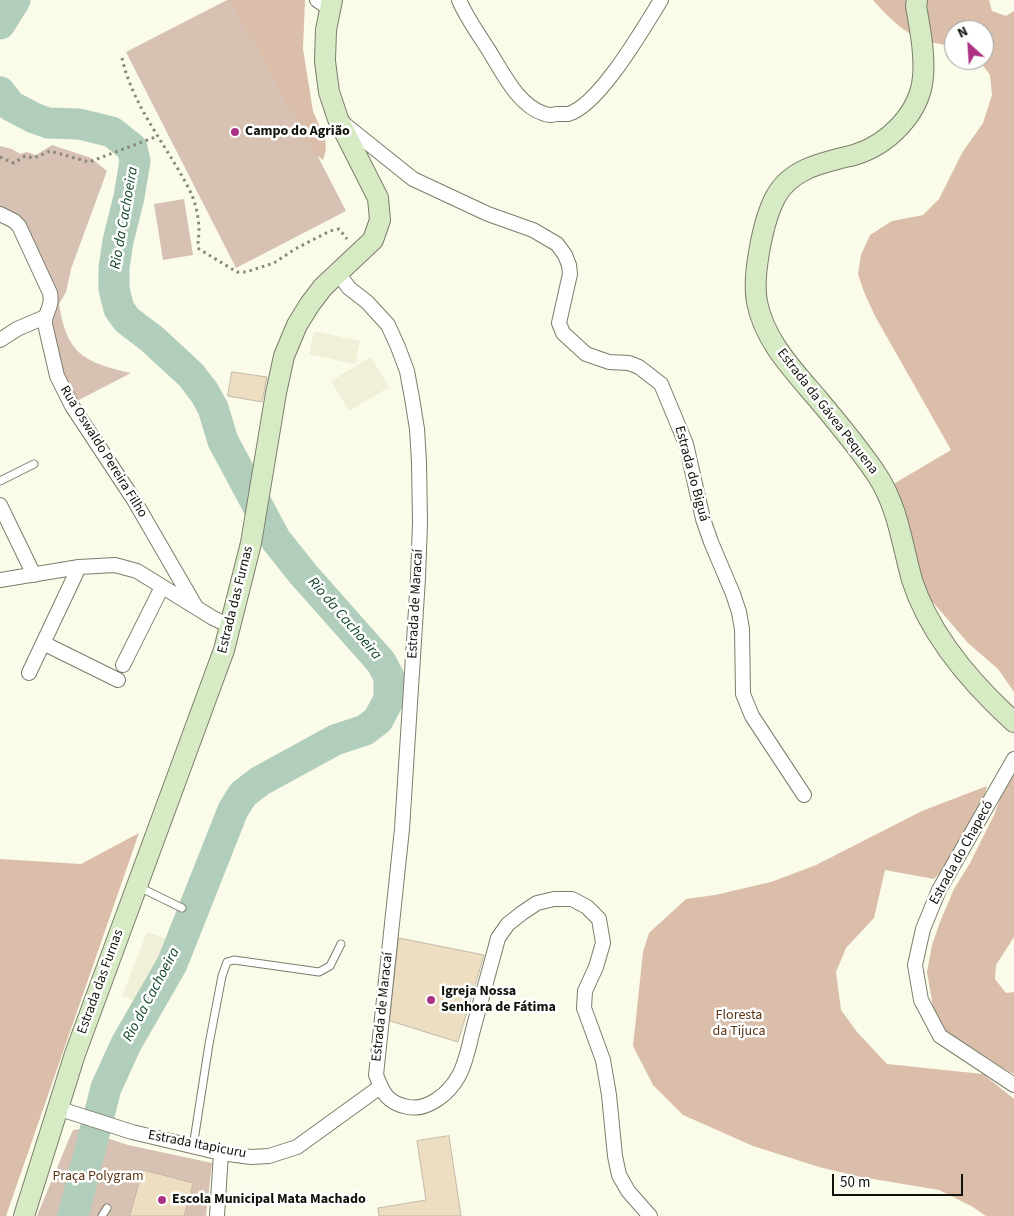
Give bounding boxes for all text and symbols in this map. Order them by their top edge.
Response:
north arrow [944,20,994,70]
text: N [954,21,971,43]
place label: Campo do Agrião [245,124,350,140]
marker: Campo do Agrião [229,126,241,138]
water label: Rio da Cachoeira [107,165,143,271]
street label: Estrada da Gávea Pequena [773,346,881,478]
street label: Rua Oswaldo Pereira Filho [55,383,151,521]
street label: Estrada do Biguá [670,424,712,524]
street label: Estrada das Furnas [215,545,257,655]
street label: Estrada de Maracaí [405,549,427,659]
water label: Rio da Cachoeira [303,574,385,664]
street label: Estrada do Chapecó [927,798,997,908]
street label: Estrada das Furnas [74,927,128,1037]
water label: Rio da Cachoeira [120,945,184,1045]
street label: Estrada de Maracaí [369,951,397,1063]
place label: Igreja Nossa Senhora de Fátima [441,984,556,1016]
marker: Igreja Nossa Senhora de Fátima [425,994,437,1006]
park label: Floresta da Tijuca [713,1008,765,1040]
street label: Estrada Itapicuru [146,1127,248,1163]
scale bar [834,1164,965,1196]
park label: Praça Polygram [52,1169,144,1185]
text: 50 m [840,1172,870,1193]
place label: Escola Municipal Mata Machado [172,1192,366,1208]
marker: Escola Municipal Mata Machado [156,1194,168,1206]

